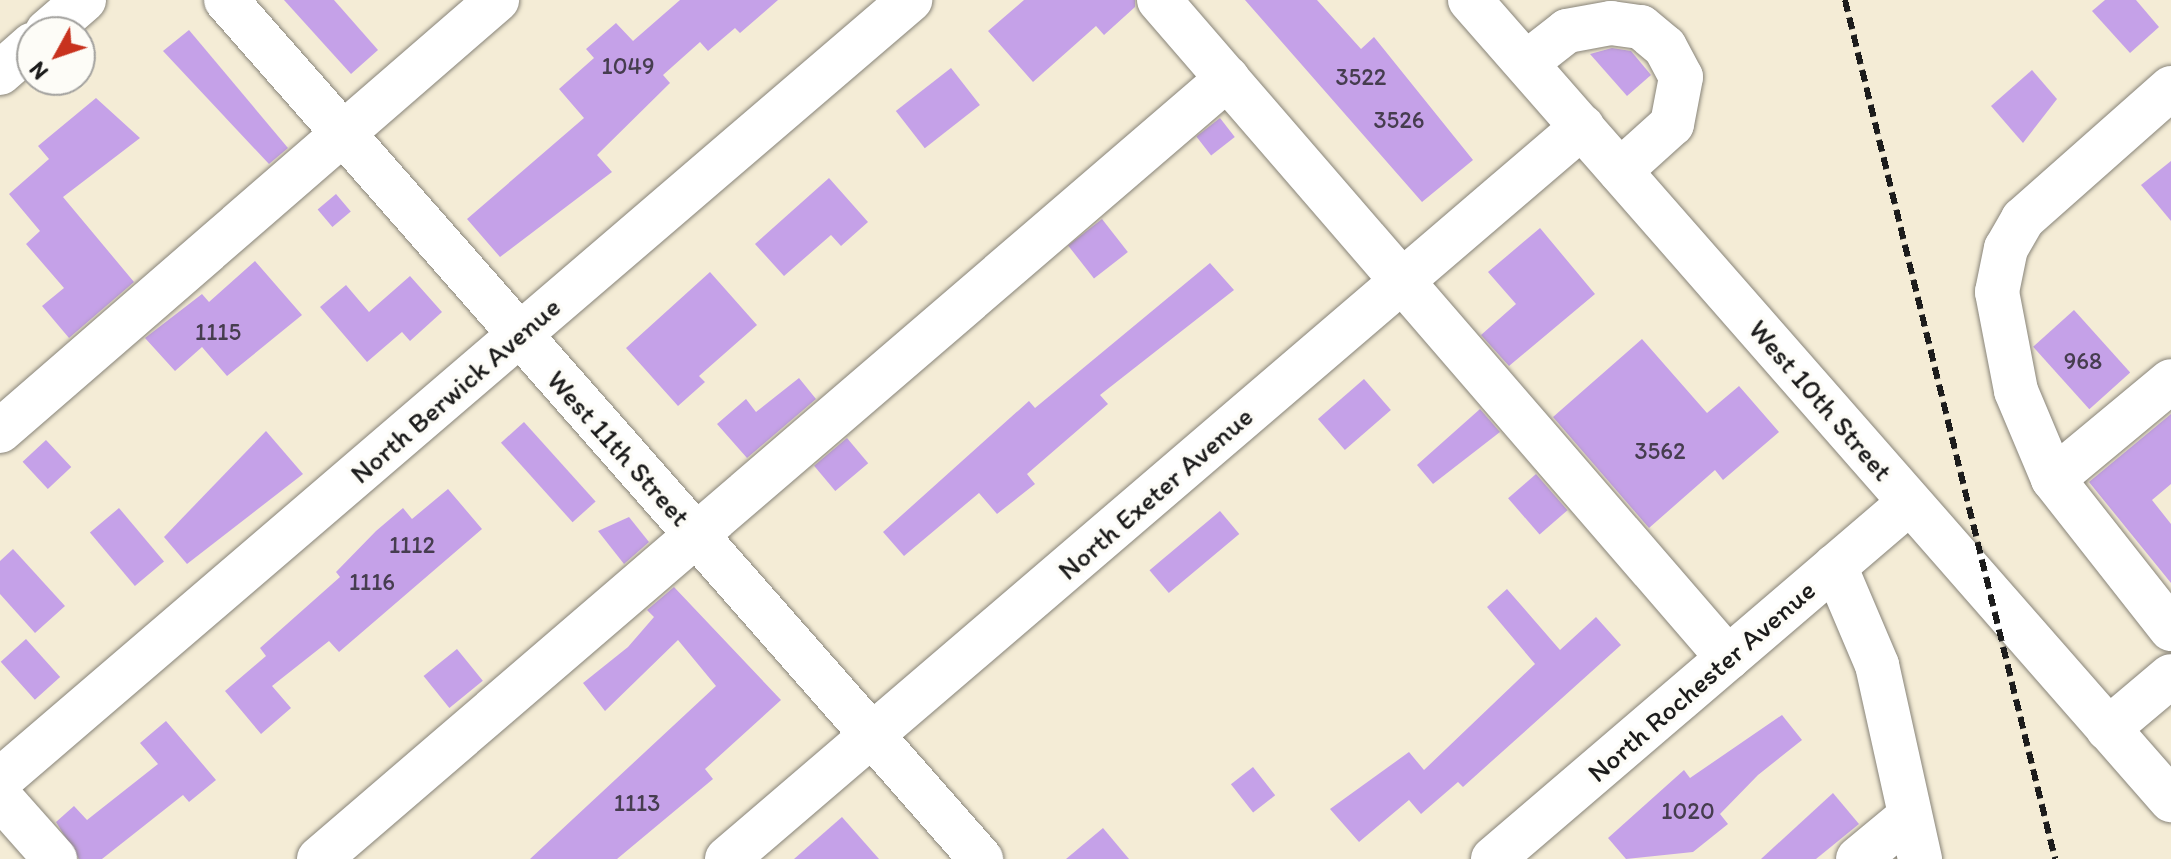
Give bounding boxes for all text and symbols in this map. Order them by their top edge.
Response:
north arrow [16,16,96,96]
house number: 1049 [602,52,654,80]
text: N [24,56,54,85]
house number: 3522 [1336,63,1386,91]
house number: 3526 [1374,106,1424,134]
street label: North Berwick Avenue [343,290,567,490]
street label: West 10th Street [1742,313,1900,487]
house number: 1115 [195,318,241,346]
house number: 968 [2064,347,2102,375]
street label: West 11th Street [541,364,697,532]
street label: North Exeter Avenue [1051,399,1259,587]
house number: 3562 [1635,437,1685,465]
house number: 1112 [389,531,435,559]
house number: 1116 [349,568,395,596]
street label: North Rochester Avenue [1581,574,1821,788]
house number: 1113 [614,789,660,817]
house number: 1020 [1661,797,1715,825]

